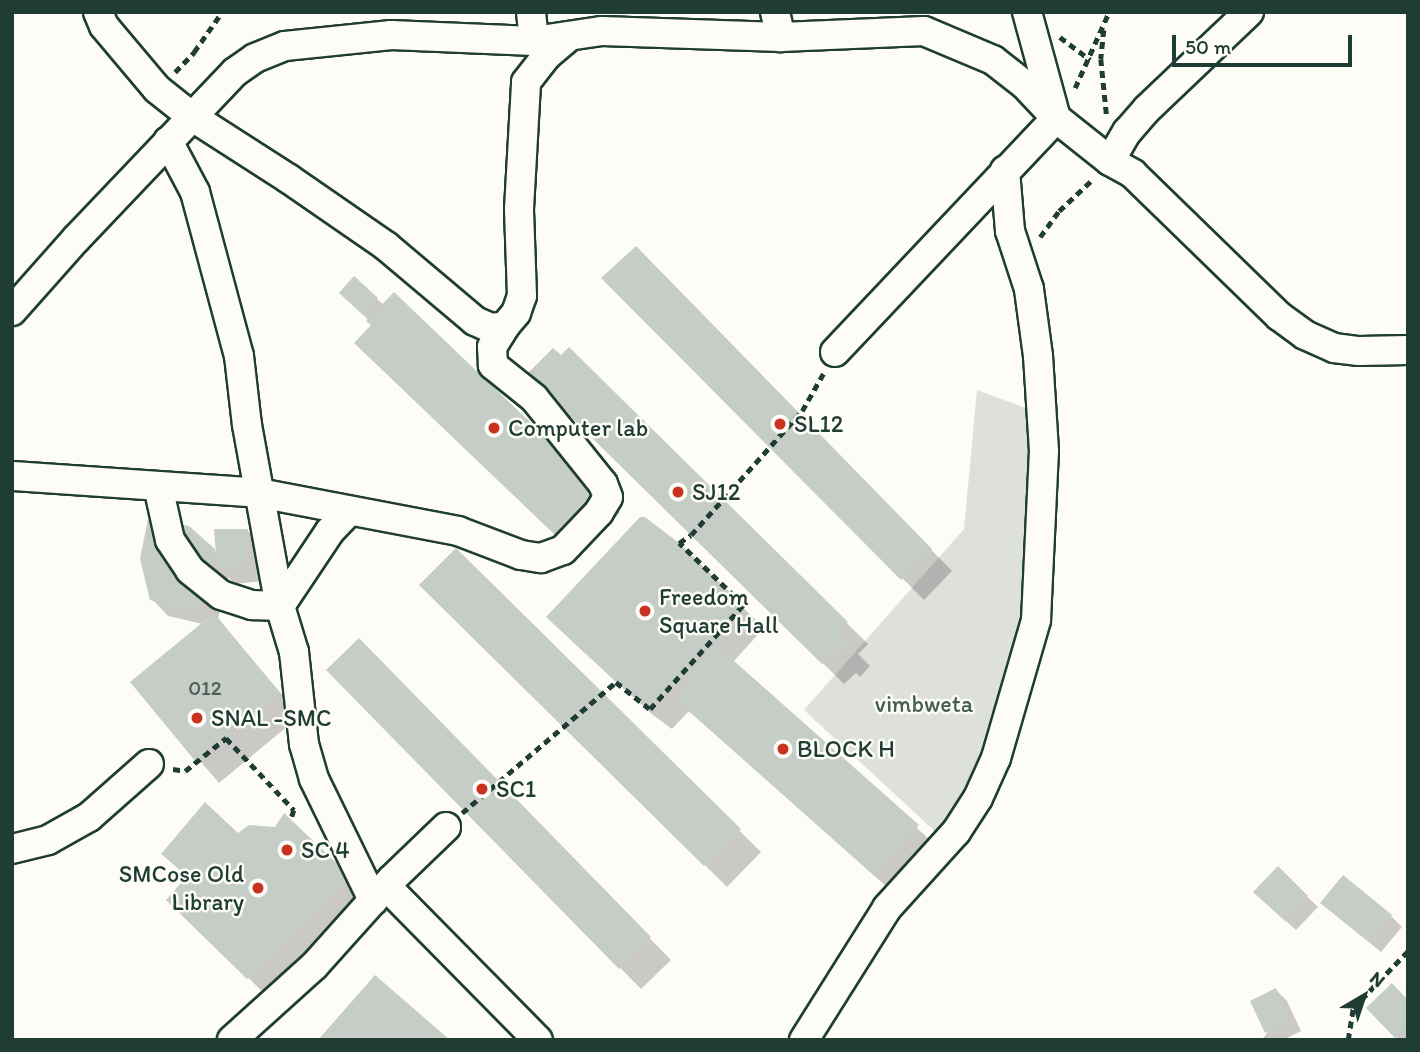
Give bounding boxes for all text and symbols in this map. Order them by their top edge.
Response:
scale bar [1175,21,1355,65]
text: 50 m [1185,34,1231,59]
place label: SL12 [794,410,843,438]
place label: Computer lab [508,414,648,442]
marker: SL12 [772,416,788,432]
marker: Computer lab [486,420,502,436]
place label: SJ12 [692,478,740,506]
marker: SJ12 [670,484,686,500]
place label: Freedom Square Hall [659,583,779,639]
marker: Freedom Square Hall [637,603,653,619]
house number: 012 [188,675,222,701]
park label: vimbweta [875,690,973,718]
place label: SNAL -SMC [211,704,331,732]
marker: SNAL -SMC [189,710,205,726]
place label: BLOCK H [797,735,895,763]
marker: BLOCK H [775,741,791,757]
place label: SC1 [496,775,536,803]
marker: SC1 [474,781,490,797]
place label: SC 4 [301,836,350,864]
marker: SC 4 [279,842,295,858]
place label: SMCose Old Library [119,860,244,916]
marker: SMCose Old Library [250,880,266,896]
north arrow [1329,961,1399,1031]
text: N [1365,966,1390,992]

